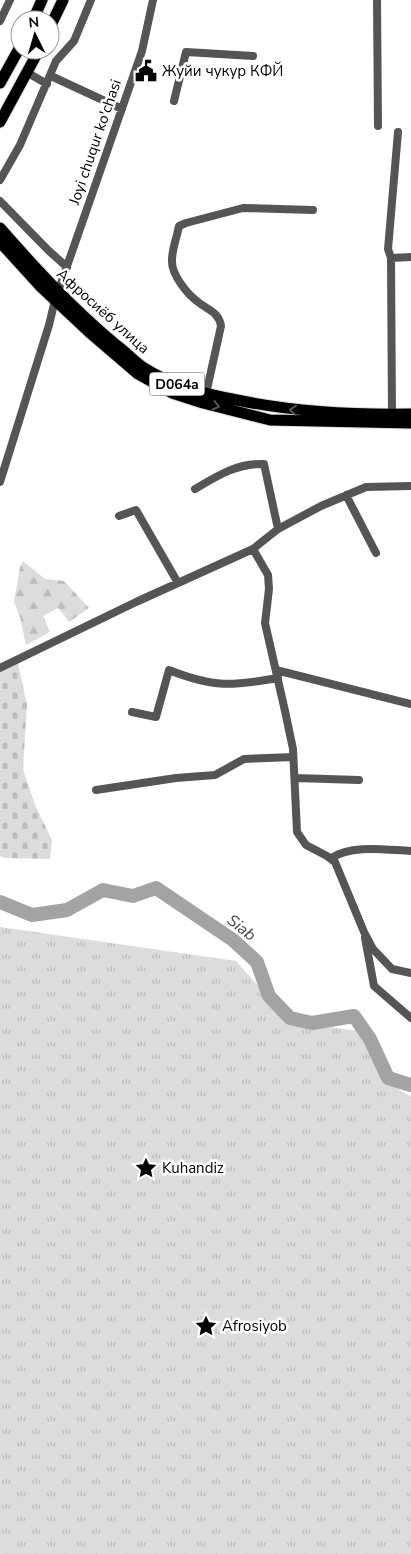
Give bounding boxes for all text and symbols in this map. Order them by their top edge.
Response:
north arrow [10,10,60,60]
text: N [28,13,40,32]
public building icon: Жуйи чукур КФЙ [133,58,159,84]
place label: Жуйи чукур КФЙ [162,61,283,81]
street label: Joyi chuqur ko'chasi [64,77,126,208]
street label: Афросиёб улица [52,264,154,358]
road number: D064a [150,372,204,396]
one-way arrow [211,401,219,411]
one-way arrow [288,405,296,416]
water label: Siab [222,909,261,946]
place icon: Kuhandiz [133,1155,159,1181]
place label: Kuhandiz [162,1158,224,1178]
place icon: Afrosiyob [193,1313,219,1339]
place label: Afrosiyob [222,1316,287,1336]

